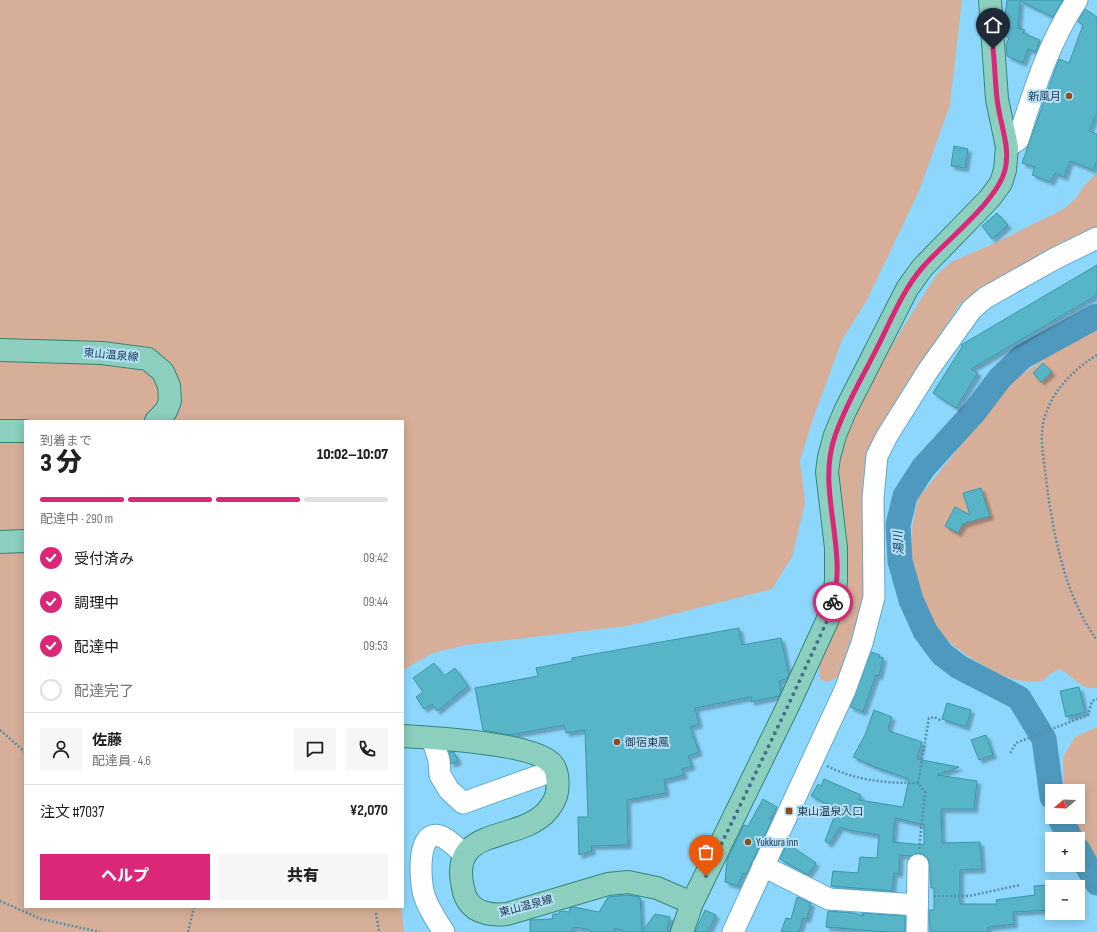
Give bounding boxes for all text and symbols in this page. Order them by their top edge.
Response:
pin [976,8,1010,49]
icon: home [982,14,1004,36]
place label: 新風月 [1028,90,1061,103]
marker: 新風月 [1064,91,1074,101]
street label: 東山温泉線 [83,346,139,364]
text: 到着まで [40,433,92,449]
text: 10:02–10:07 [317,445,388,464]
text: 3 分 [40,448,82,479]
text: 配達中 · 290 m [40,511,113,527]
water label: 湯川 [891,529,907,556]
icon: check [40,547,62,569]
text: 受付済み [74,550,134,569]
text: 09:42 [363,550,388,566]
courier [813,582,853,622]
icon: check [40,591,62,613]
icon: bike [822,591,844,613]
text: 調理中 [74,594,119,613]
text: 09:44 [363,594,388,610]
icon: check [40,635,62,657]
text: 配達中 [74,638,119,657]
text: 09:53 [363,638,388,654]
text: 配達完了 [74,682,134,701]
button: person [40,728,82,770]
button: chat [294,728,336,770]
button: phone [346,728,388,770]
text: 佐藤 [92,731,122,750]
place label: 御宿東鳳 [624,736,669,749]
marker: 御宿東鳳 [612,737,622,747]
text: 配達員 · 4.6 [92,753,151,769]
north arrow [1045,784,1085,824]
map controls [1045,784,1085,920]
text: ¥2,070 [350,801,388,820]
text: 注文 #7037 [40,803,104,822]
place label: 東山温泉入口 [797,805,863,818]
marker: 東山温泉入口 [784,806,794,816]
button: + [1045,832,1085,872]
pin [689,835,723,876]
place label: Yukkura inn [756,836,798,849]
marker: Yukkura inn [743,837,753,847]
icon: bag [695,841,717,863]
button: ヘルプ [40,854,210,900]
button: 共有 [218,854,388,900]
button: − [1045,880,1085,920]
street label: 東山温泉線 [498,893,554,919]

